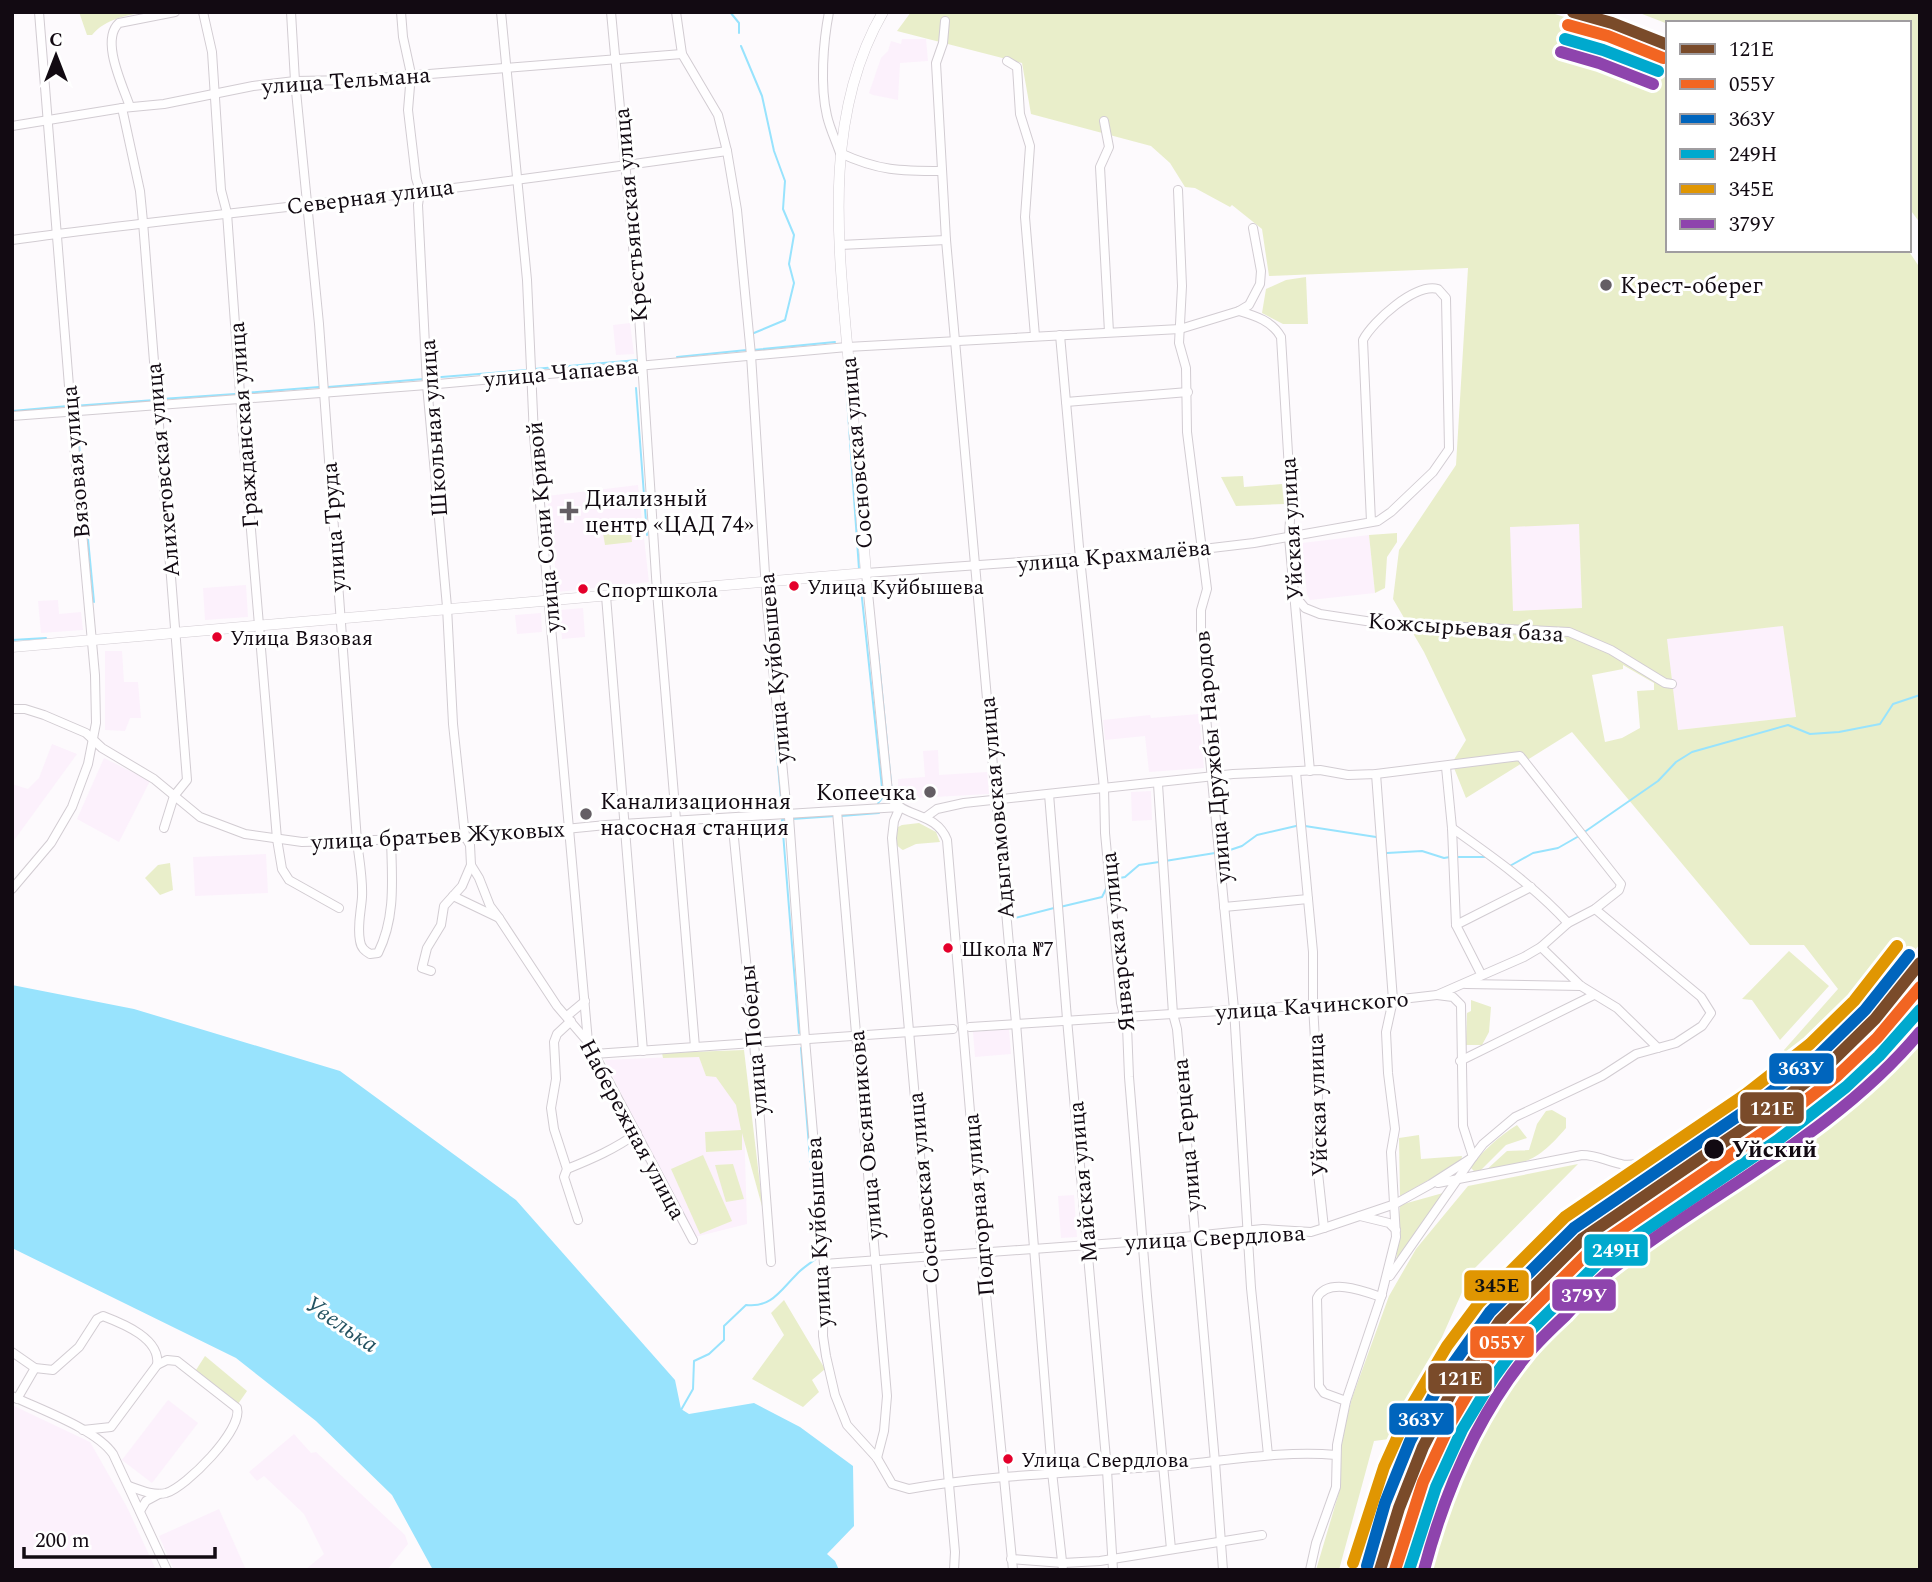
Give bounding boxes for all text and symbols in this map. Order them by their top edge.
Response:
north arrow [21,21,91,91]
legend [1666,21,1911,252]
text: С [49,26,63,55]
text: 121Е [1729,34,1774,66]
street label: улица Тельмана [259,58,432,105]
text: 055У [1729,69,1775,101]
text: 363У [1729,104,1775,136]
street label: Крестьянская улица [605,106,658,324]
text: 249Н [1729,139,1778,171]
street label: Северная улица [284,170,456,225]
text: 345Е [1729,174,1774,206]
text: 379У [1729,209,1775,241]
place label: Крест-оберег [1620,269,1763,304]
marker: Крест-оберег [1598,277,1614,293]
street label: Гражданская улица [220,320,269,529]
street label: Школьная улица [411,338,458,518]
street label: улица Чапаева [481,349,640,398]
street label: Сосновская улица [832,355,883,550]
street label: Алихетовская улица [137,361,190,579]
street label: Вязовая улица [52,384,101,540]
street label: улица Сони Кривой [518,420,571,635]
street label: Уйская улица [1271,456,1314,602]
street label: улица Труда [313,461,357,594]
place label: Диализный центр «ЦАД 74» [585,482,754,543]
marker: Диализный центр «ЦАД 74» [559,501,579,521]
street label: улица Крахмалёва [1015,531,1212,582]
street label: улица Куйбышева [750,571,801,765]
place label: Улица Куйбышева [807,572,985,604]
place label: Спортшкола [596,575,719,607]
marker: Улица Куйбышева [787,579,801,593]
marker: Спортшкола [576,582,590,596]
street label: Кожсырьевая база [1367,604,1565,653]
place label: Улица Вязовая [230,623,373,655]
street label: улица Дружбы Народов [1185,629,1242,885]
marker: Улица Вязовая [210,630,224,644]
street label: Адыгамовская улица [970,695,1025,921]
place label: Копеечка [816,776,916,811]
marker: Копеечка [922,784,938,800]
place label: Канализационная насосная станция [600,785,791,846]
marker: Канализационная насосная станция [578,806,594,822]
street label: улица братьев Жуковых [309,812,566,861]
street label: Январская улица [1092,850,1145,1034]
place label: Школа №7 [961,934,1054,966]
marker: Школа №7 [941,941,955,955]
street label: улица Победы [730,963,779,1118]
street label: улица Качинского [1213,982,1410,1031]
street label: улица Овсянникова [840,1029,893,1242]
street label: Набережная улица [569,1033,694,1226]
street label: Уйская улица [1299,1033,1338,1177]
line badge: 363У [1768,1052,1835,1085]
text: 363У [1778,1055,1824,1084]
street label: улица Герцена [1163,1057,1212,1214]
street label: Сосновская улица [899,1090,950,1285]
line badge: 121Е [1739,1091,1805,1125]
text: 121Е [1750,1095,1794,1124]
street label: Майская улица [1059,1100,1108,1264]
street label: Подгорная улица [954,1112,1005,1298]
place label: Уйский [1732,1133,1817,1168]
street label: улица Куйбышева [797,1136,842,1329]
marker: Уйский [1702,1137,1726,1161]
street label: улица Свердлова [1123,1216,1306,1261]
line badge: 249Н [1583,1233,1649,1267]
text: 249Н [1592,1237,1640,1266]
line badge: 345Е [1463,1269,1530,1302]
text: 345Е [1475,1272,1519,1301]
line badge: 379У [1551,1278,1617,1312]
text: 379У [1561,1282,1607,1311]
water label: Увелька [298,1287,385,1363]
line badge: 055У [1469,1325,1535,1359]
text: 055У [1479,1329,1525,1358]
line badge: 121Е [1427,1362,1493,1395]
text: 121Е [1438,1365,1482,1394]
line badge: 363У [1388,1402,1455,1436]
text: 363У [1398,1406,1444,1435]
place label: Улица Свердлова [1021,1445,1190,1477]
marker: Улица Свердлова [1001,1452,1015,1466]
scale bar [24,1516,215,1560]
text: 200 m [35,1525,90,1557]

